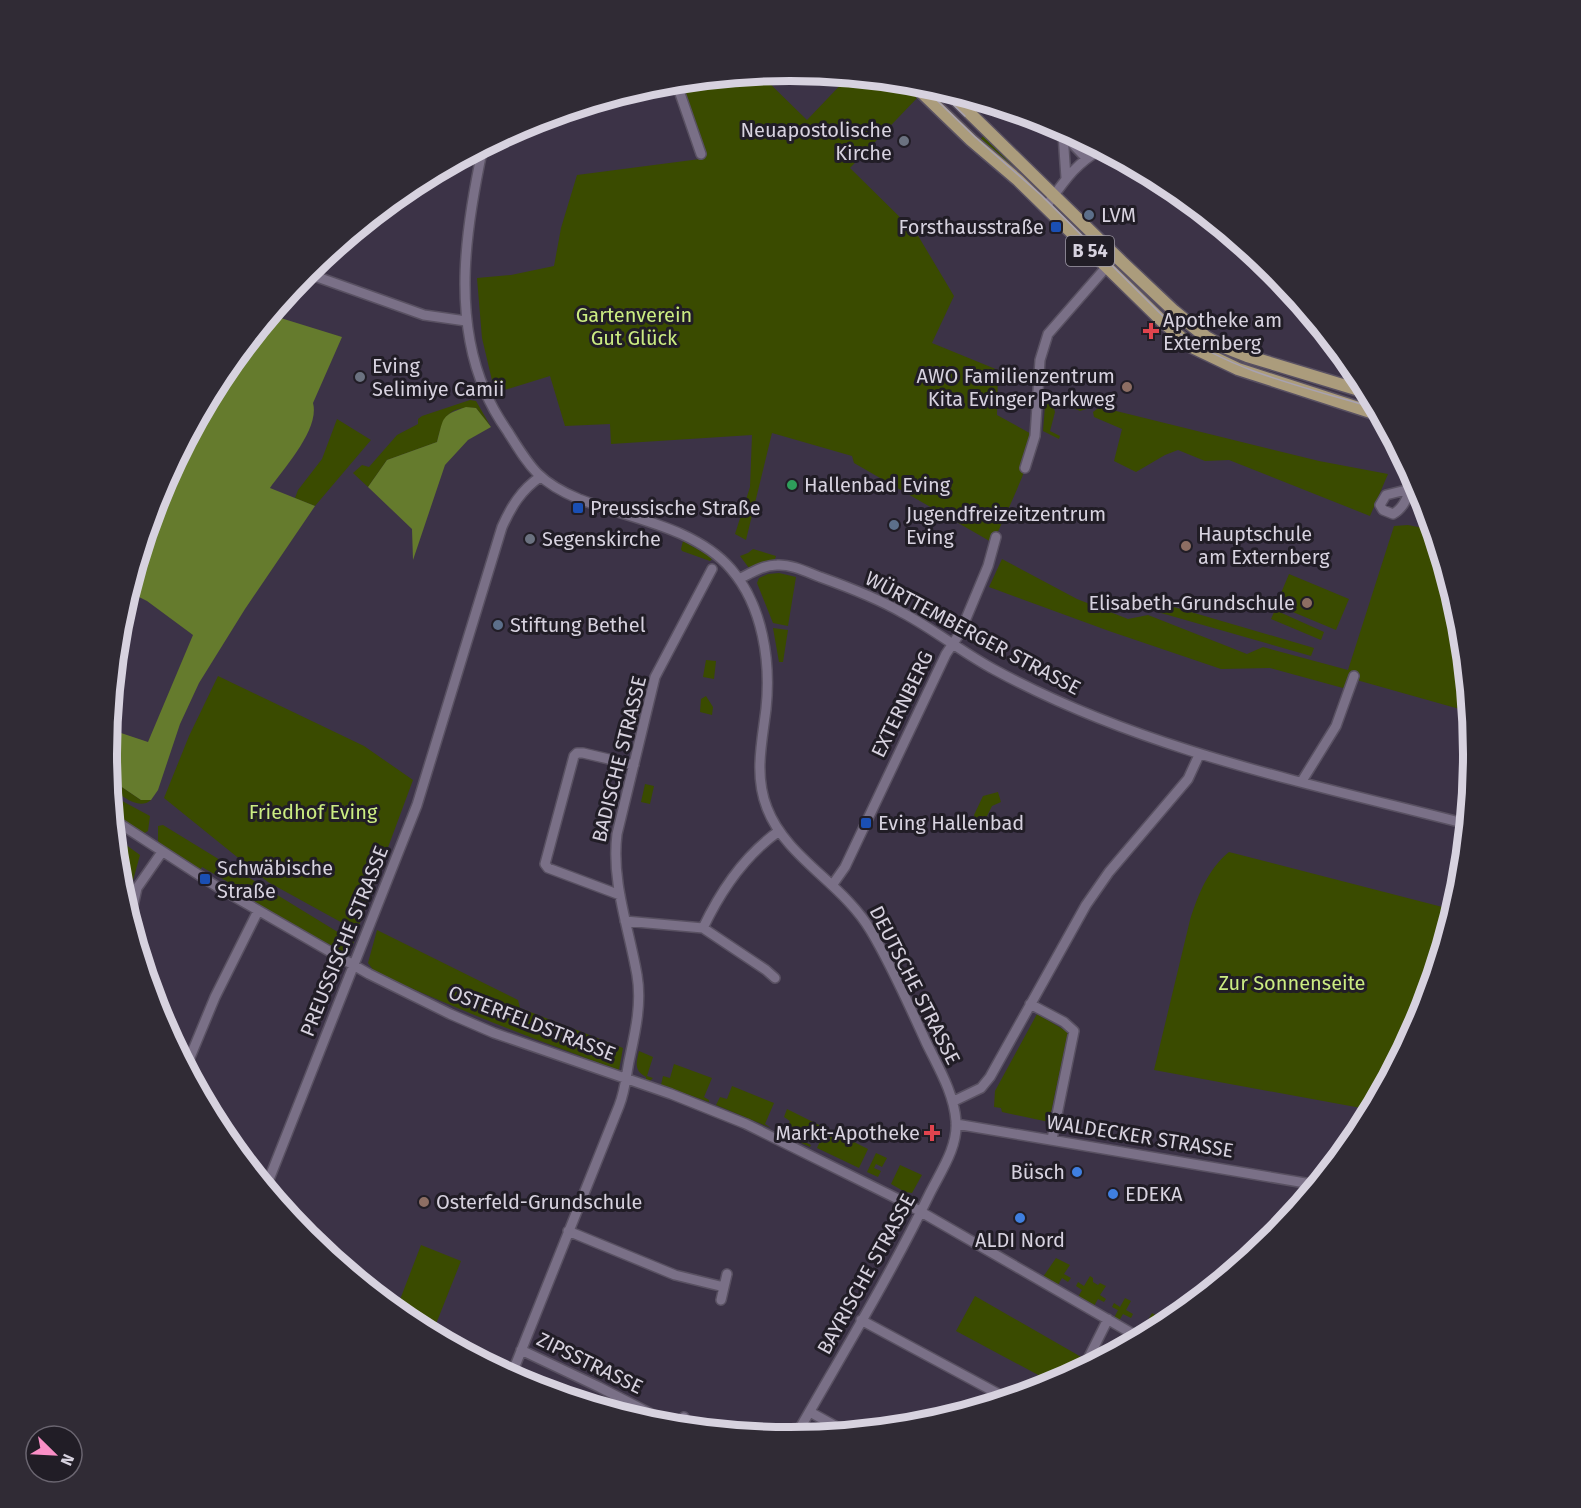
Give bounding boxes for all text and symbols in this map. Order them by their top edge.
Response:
place label: Neuapostolische Kirche [740,118,892,165]
marker: Neuapostolische Kirche [897,134,911,148]
place label: LVM [1101,203,1136,227]
marker: LVM [1082,208,1096,222]
place label: Forsthausstraße [899,215,1044,239]
marker: Forsthausstraße [1049,220,1063,234]
road number: B 54 [1066,236,1114,266]
park label: Gartenverein Gut Glück [576,303,692,350]
place label: Apotheke am Externberg [1163,308,1282,355]
marker: Apotheke am Externberg [1144,324,1158,338]
place label: Eving Selimiye Camii [372,354,504,401]
place label: AWO Familienzentrum Kita Evinger Parkweg [917,364,1116,411]
marker: Eving Selimiye Camii [353,370,367,384]
marker: AWO Familienzentrum Kita Evinger Parkweg [1120,380,1134,394]
place label: Hallenbad Eving [804,473,951,497]
marker: Hallenbad Eving [785,478,799,492]
place label: Preussische Straße [590,496,761,520]
marker: Preussische Straße [571,501,585,515]
place label: Jugendfreizeitzentrum Eving [906,502,1106,549]
marker: Jugendfreizeitzentrum Eving [887,518,901,532]
place label: Hauptschule am Externberg [1198,522,1330,569]
place label: Segenskirche [542,527,661,551]
marker: Segenskirche [523,532,537,546]
marker: Hauptschule am Externberg [1179,539,1193,553]
street label: WÜRTTEMBERGER STRASSE [861,566,1085,700]
place label: Elisabeth-Grundschule [1089,591,1295,615]
marker: Elisabeth-Grundschule [1300,596,1314,610]
place label: Stiftung Bethel [510,613,646,637]
marker: Stiftung Bethel [491,618,505,632]
street label: EXTERNBERG [866,647,938,761]
street label: BADISCHE STRASSE [587,673,651,845]
park label: Friedhof Eving [249,800,378,824]
place label: Eving Hallenbad [878,811,1024,835]
marker: Eving Hallenbad [859,816,873,830]
street label: PREUSSISCHE STRASSE [295,842,393,1040]
place label: Schwäbische Straße [217,856,333,903]
marker: Schwäbische Straße [198,872,212,886]
street label: DEUTSCHE STRASSE [865,902,965,1068]
park label: Zur Sonnenseite [1218,971,1366,995]
street label: OSTERFELDSTRASSE [445,980,619,1066]
street label: WALDECKER STRASSE [1045,1109,1235,1163]
place label: Markt-Apotheke [776,1121,920,1145]
marker: Markt-Apotheke [925,1126,939,1140]
place label: Büsch [1011,1160,1065,1184]
marker: Büsch [1070,1165,1084,1179]
place label: EDEKA [1125,1182,1183,1206]
marker: EDEKA [1106,1187,1120,1201]
place label: Osterfeld-Grundschule [436,1190,642,1214]
street label: BAYRISCHE STRASSE [812,1190,920,1358]
marker: Osterfeld-Grundschule [417,1195,431,1209]
marker: ALDI Nord [1013,1211,1027,1225]
place label: ALDI Nord [975,1228,1065,1252]
street label: ZIPSSTRASSE [533,1327,647,1399]
north arrow [24,1424,84,1484]
text: N [56,1451,78,1469]

